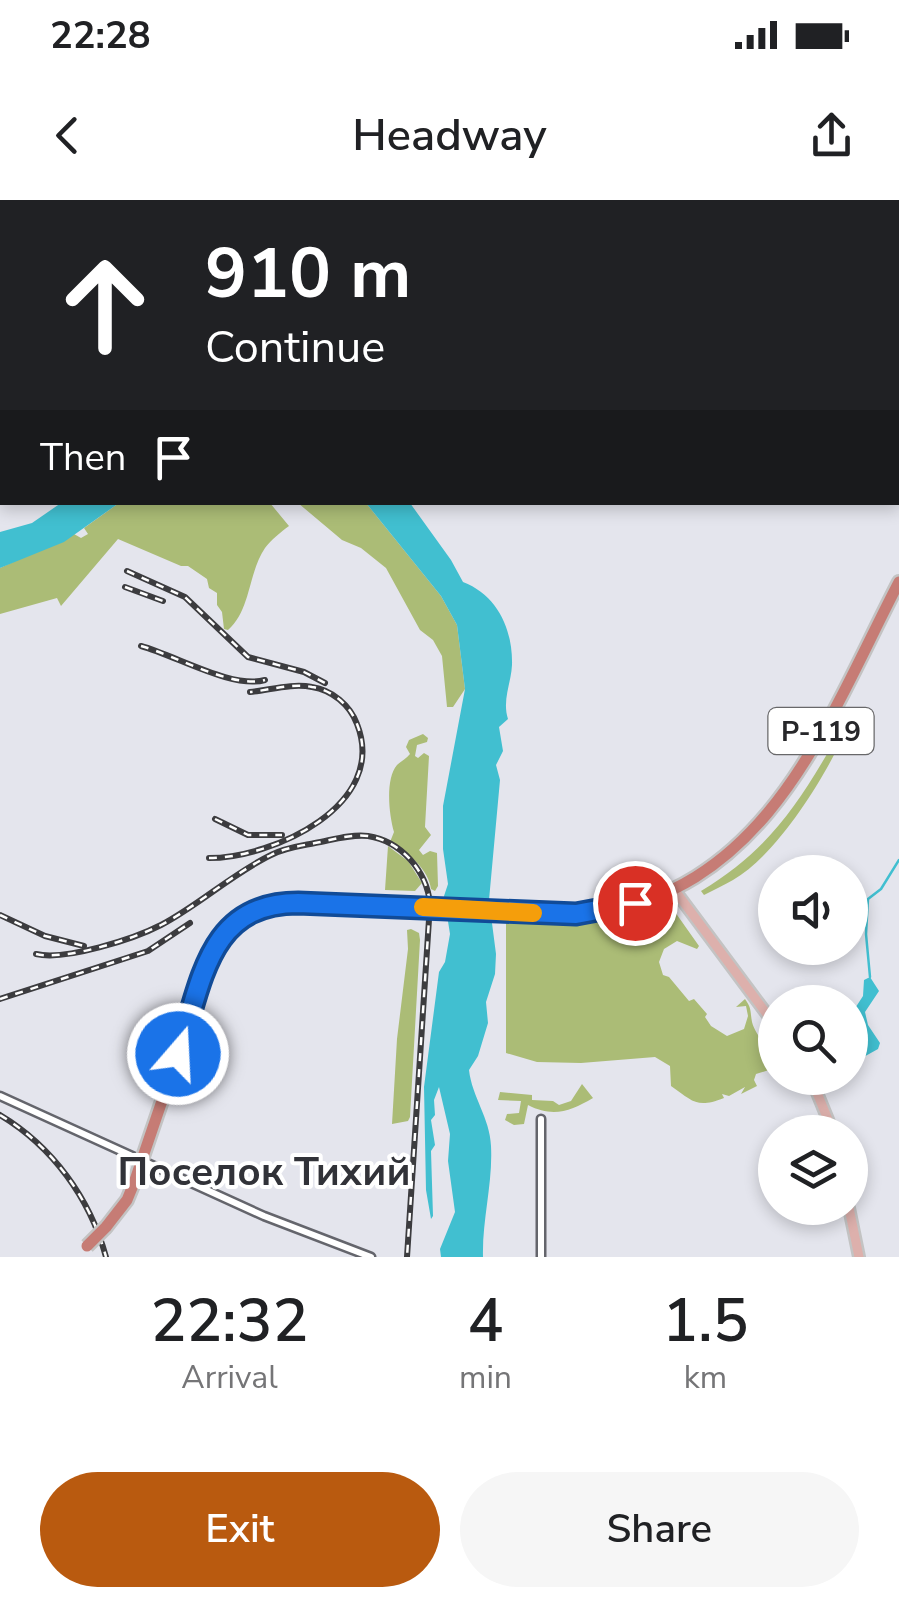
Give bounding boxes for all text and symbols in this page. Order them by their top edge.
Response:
text: 22:28 [50,10,151,61]
text: Headway [352,105,547,166]
icon: back [40,108,95,163]
icon: share [804,108,859,163]
text: 910 m [205,226,411,322]
icon: ahead [40,240,170,370]
text: Continue [205,317,385,378]
icon: arrive [146,430,201,485]
text: Then [40,432,126,483]
road number: Р-119 [768,708,874,754]
map controls [758,855,868,1225]
button: sound [758,855,868,965]
pin [593,861,678,946]
icon: arrive [608,876,663,931]
button: search [758,985,868,1095]
position arrow [126,1002,230,1106]
button: layers [758,1115,868,1225]
district label: Поселок Тихий [117,1145,411,1199]
text: 22:32 [150,1280,309,1362]
text: 4 [467,1280,503,1362]
text: 1.5 [662,1280,749,1362]
text: Arrival [181,1356,278,1399]
text: min [459,1356,512,1399]
text: km [684,1356,727,1399]
button: Exit [40,1472,440,1587]
button: Share [460,1472,859,1587]

